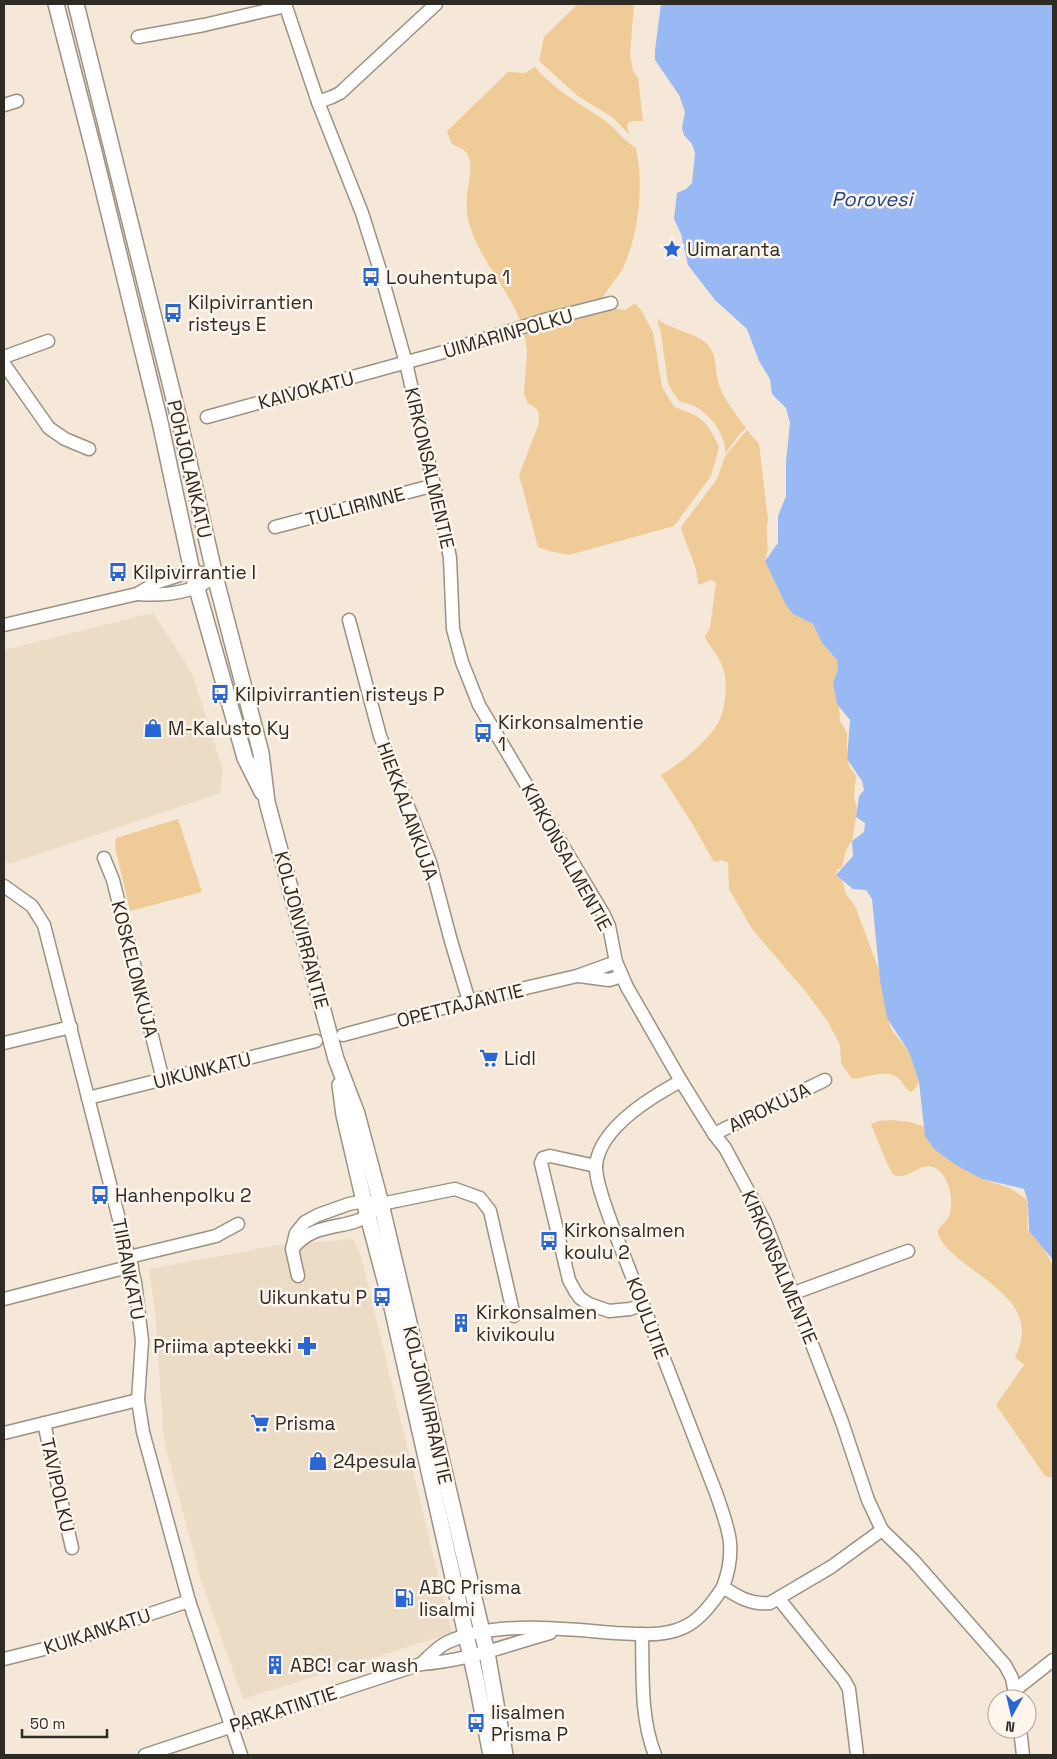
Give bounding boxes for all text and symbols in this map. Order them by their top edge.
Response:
water label: Porovesi [832,186,915,212]
place label: Uimaranta [687,237,780,262]
place icon: Uimaranta [661,238,683,260]
place label: Louhentupa 1 [386,265,510,290]
bus stop icon: Louhentupa 1 [360,266,382,288]
place label: Kilpivirrantien risteys E [188,290,313,337]
bus stop icon: Kilpivirrantien risteys E [162,302,184,324]
street label: UIMARINPOLKU [440,303,576,364]
street label: KAIVOKATU [255,366,357,415]
street label: KIRKONSALMENTIE [399,385,460,551]
street label: POHJOLANKATU [161,397,218,541]
street label: TULLIRINNE [303,481,408,532]
place label: Kilpivirrantie I [133,560,256,585]
bus stop icon: Kilpivirrantie I [107,561,129,583]
place label: Kilpivirrantien risteys P [235,682,444,707]
bus stop icon: Kilpivirrantien risteys P [209,683,231,705]
place label: Kirkonsalmentie 1 [498,710,644,757]
place label: M-Kalusto Ky [168,716,290,741]
shop icon: M-Kalusto Ky [142,717,164,739]
bus stop icon: Kirkonsalmentie 1 [472,722,494,744]
street label: HIEKKALANKUJA [371,739,444,884]
street label: KIRKONSALMENTIE [516,779,617,935]
street label: KOLJONVIRRANTIE [268,849,335,1012]
street label: KOSKELONKUJA [105,898,164,1040]
street label: OPETTAJANTIE [394,978,526,1033]
street label: UIKUNKATU [151,1046,254,1095]
place label: Lidl [504,1046,536,1071]
supermarket icon: Lidl [478,1047,500,1069]
street label: AIROKUJA [724,1077,814,1138]
place label: Hanhenpolku 2 [115,1183,251,1208]
bus stop icon: Hanhenpolku 2 [89,1184,111,1206]
street label: KIRKONSALMENTIE [736,1186,823,1348]
street label: TIIRANKATU [106,1216,151,1322]
place label: Kirkonsalmen koulu 2 [564,1218,685,1265]
bus stop icon: Kirkonsalmen koulu 2 [538,1230,560,1252]
street label: KOULUTIE [621,1274,675,1363]
place label: Uikunkatu P [259,1285,367,1310]
bus stop icon: Uikunkatu P [371,1286,393,1308]
place label: Kirkonsalmen kivikoulu [476,1300,597,1347]
building icon: Kirkonsalmen kivikoulu [450,1312,472,1334]
street label: KOLJONVIRRANTIE [397,1323,458,1487]
place label: Priima apteekki [153,1334,292,1359]
pharmacy icon: Priima apteekki [296,1335,318,1357]
place label: Prisma [275,1411,336,1436]
supermarket icon: Prisma [249,1412,271,1434]
street label: TAVIPOLKU [35,1436,80,1535]
place label: 24pesula [333,1449,417,1474]
shop icon: 24pesula [307,1450,329,1472]
place label: ABC Prisma Iisalmi [419,1575,521,1622]
fuel station icon: ABC Prisma Iisalmi [393,1587,415,1609]
street label: KUIKANKATU [41,1602,154,1661]
place label: ABC! car wash [290,1653,418,1678]
building icon: ABC! car wash [264,1654,286,1676]
street label: PARKATINTIE [226,1680,340,1739]
north arrow [987,1689,1037,1739]
place label: Iisalmen Prisma P [491,1700,568,1747]
scale bar [22,1706,108,1738]
bus stop icon: Iisalmen Prisma P [465,1712,487,1734]
text: 50 m [30,1714,65,1733]
text: N [1004,1717,1016,1736]

